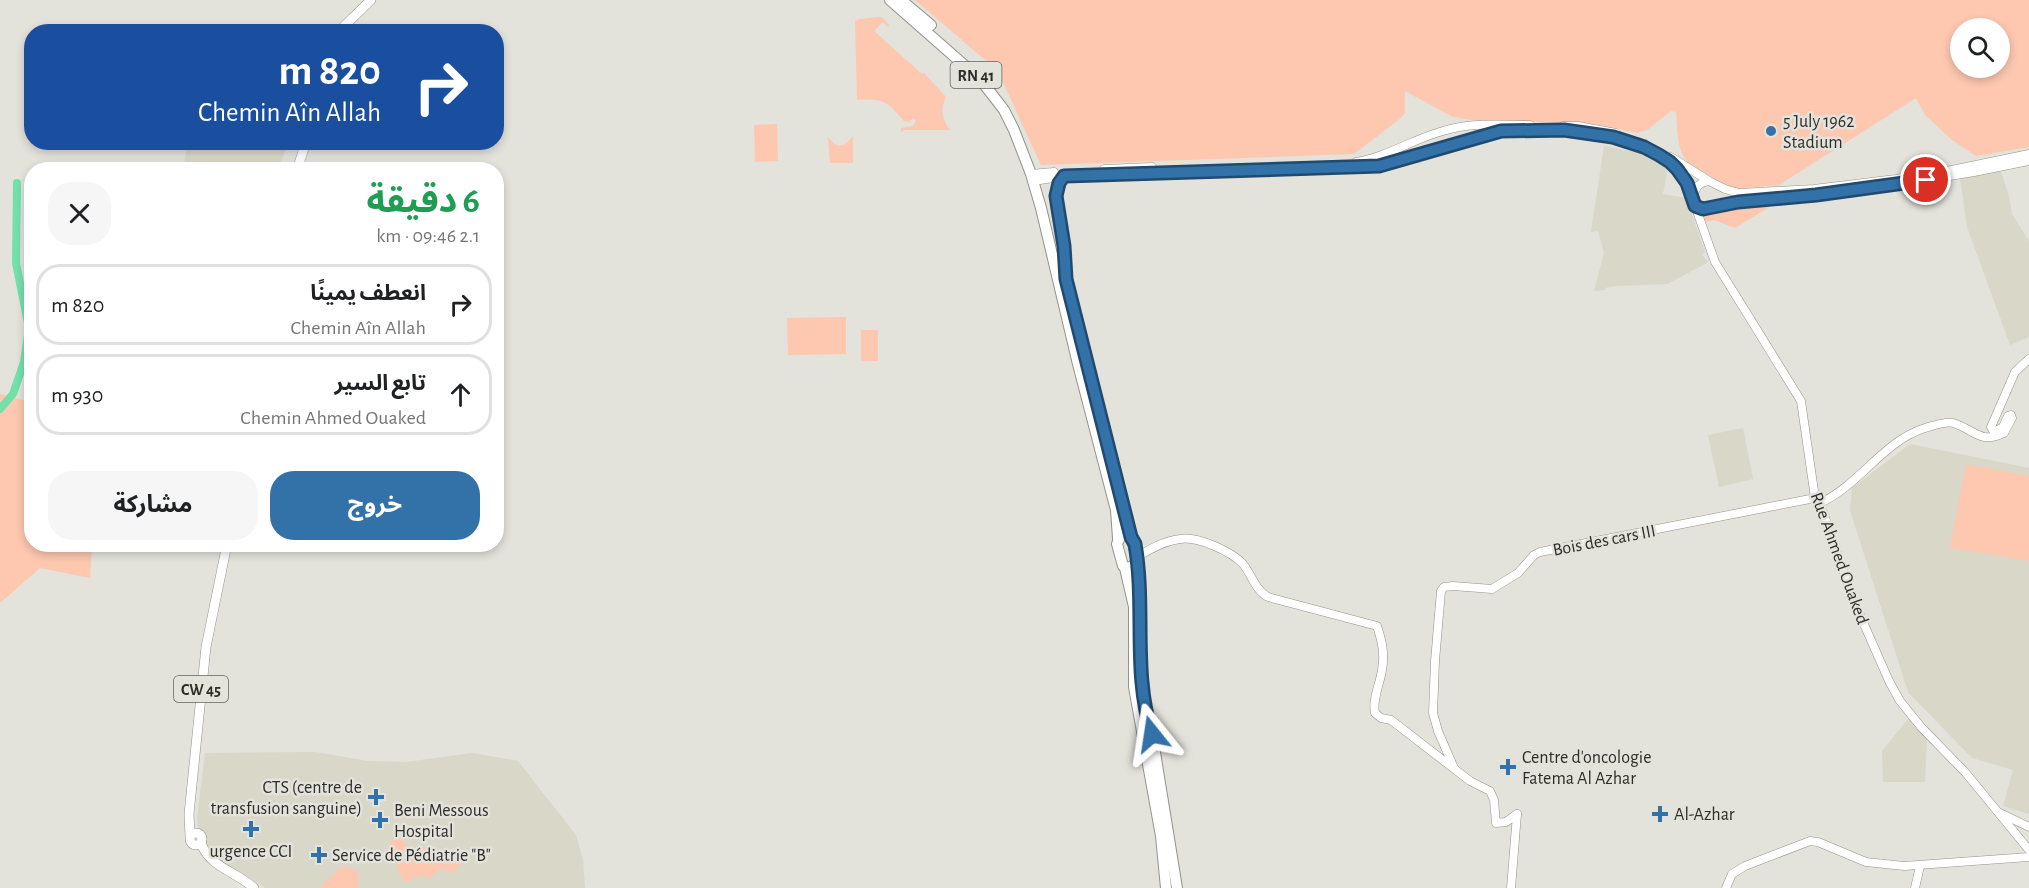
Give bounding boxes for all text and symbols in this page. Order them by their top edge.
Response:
map controls [1950,18,2010,78]
button: search [1950,18,2010,78]
icon: right [402,48,480,126]
text: 820 m [278,50,381,92]
road number: RN 41 [950,62,1002,88]
text: Chemin Aîn Allah [198,99,381,126]
place label: 5 July 1962 Stadium [1783,113,1854,152]
marker: 5 July 1962 Stadium [1764,124,1778,138]
pin [1900,154,1951,205]
icon: arrive [1909,163,1942,196]
button: close [48,182,111,245]
text: 6 دقيقة [367,183,480,219]
text: 2.1 km · 09:46 [376,226,480,246]
text: انعطف يمينًا [310,282,426,304]
icon: right [444,288,477,321]
text: 820 m [51,294,104,316]
text: Chemin Aîn Allah [290,318,426,338]
text: تابع السير [334,372,426,394]
icon: ahead [444,378,477,411]
text: 930 m [51,384,103,406]
text: Chemin Ahmed Ouaked [240,408,426,428]
button: مشاركة [48,471,258,540]
button: خروج [270,471,480,540]
street label: Rue Ahmed Ouaked [1807,490,1871,627]
street label: Bois des cars III [1551,522,1657,560]
road number: CW 45 [174,676,228,702]
position arrow [1120,702,1184,766]
place label: Centre d'oncologie Fatema Al Azhar [1522,749,1651,788]
marker: Centre d'oncologie Fatema Al Azhar [1499,758,1517,776]
place label: CTS (centre de transfusion sanguine) [210,779,362,818]
marker: CTS (centre de transfusion sanguine) [367,788,385,806]
place label: Beni Messous Hospital [394,802,489,841]
marker: Al-Azhar [1651,805,1669,823]
place label: Al-Azhar [1674,806,1735,824]
marker: Beni Messous Hospital [371,811,389,829]
marker: urgence CCI [242,820,260,838]
place label: urgence CCI [210,843,292,861]
marker: Service de Pédiatrie "B" [310,846,328,864]
place label: Service de Pédiatrie "B" [332,847,491,865]

